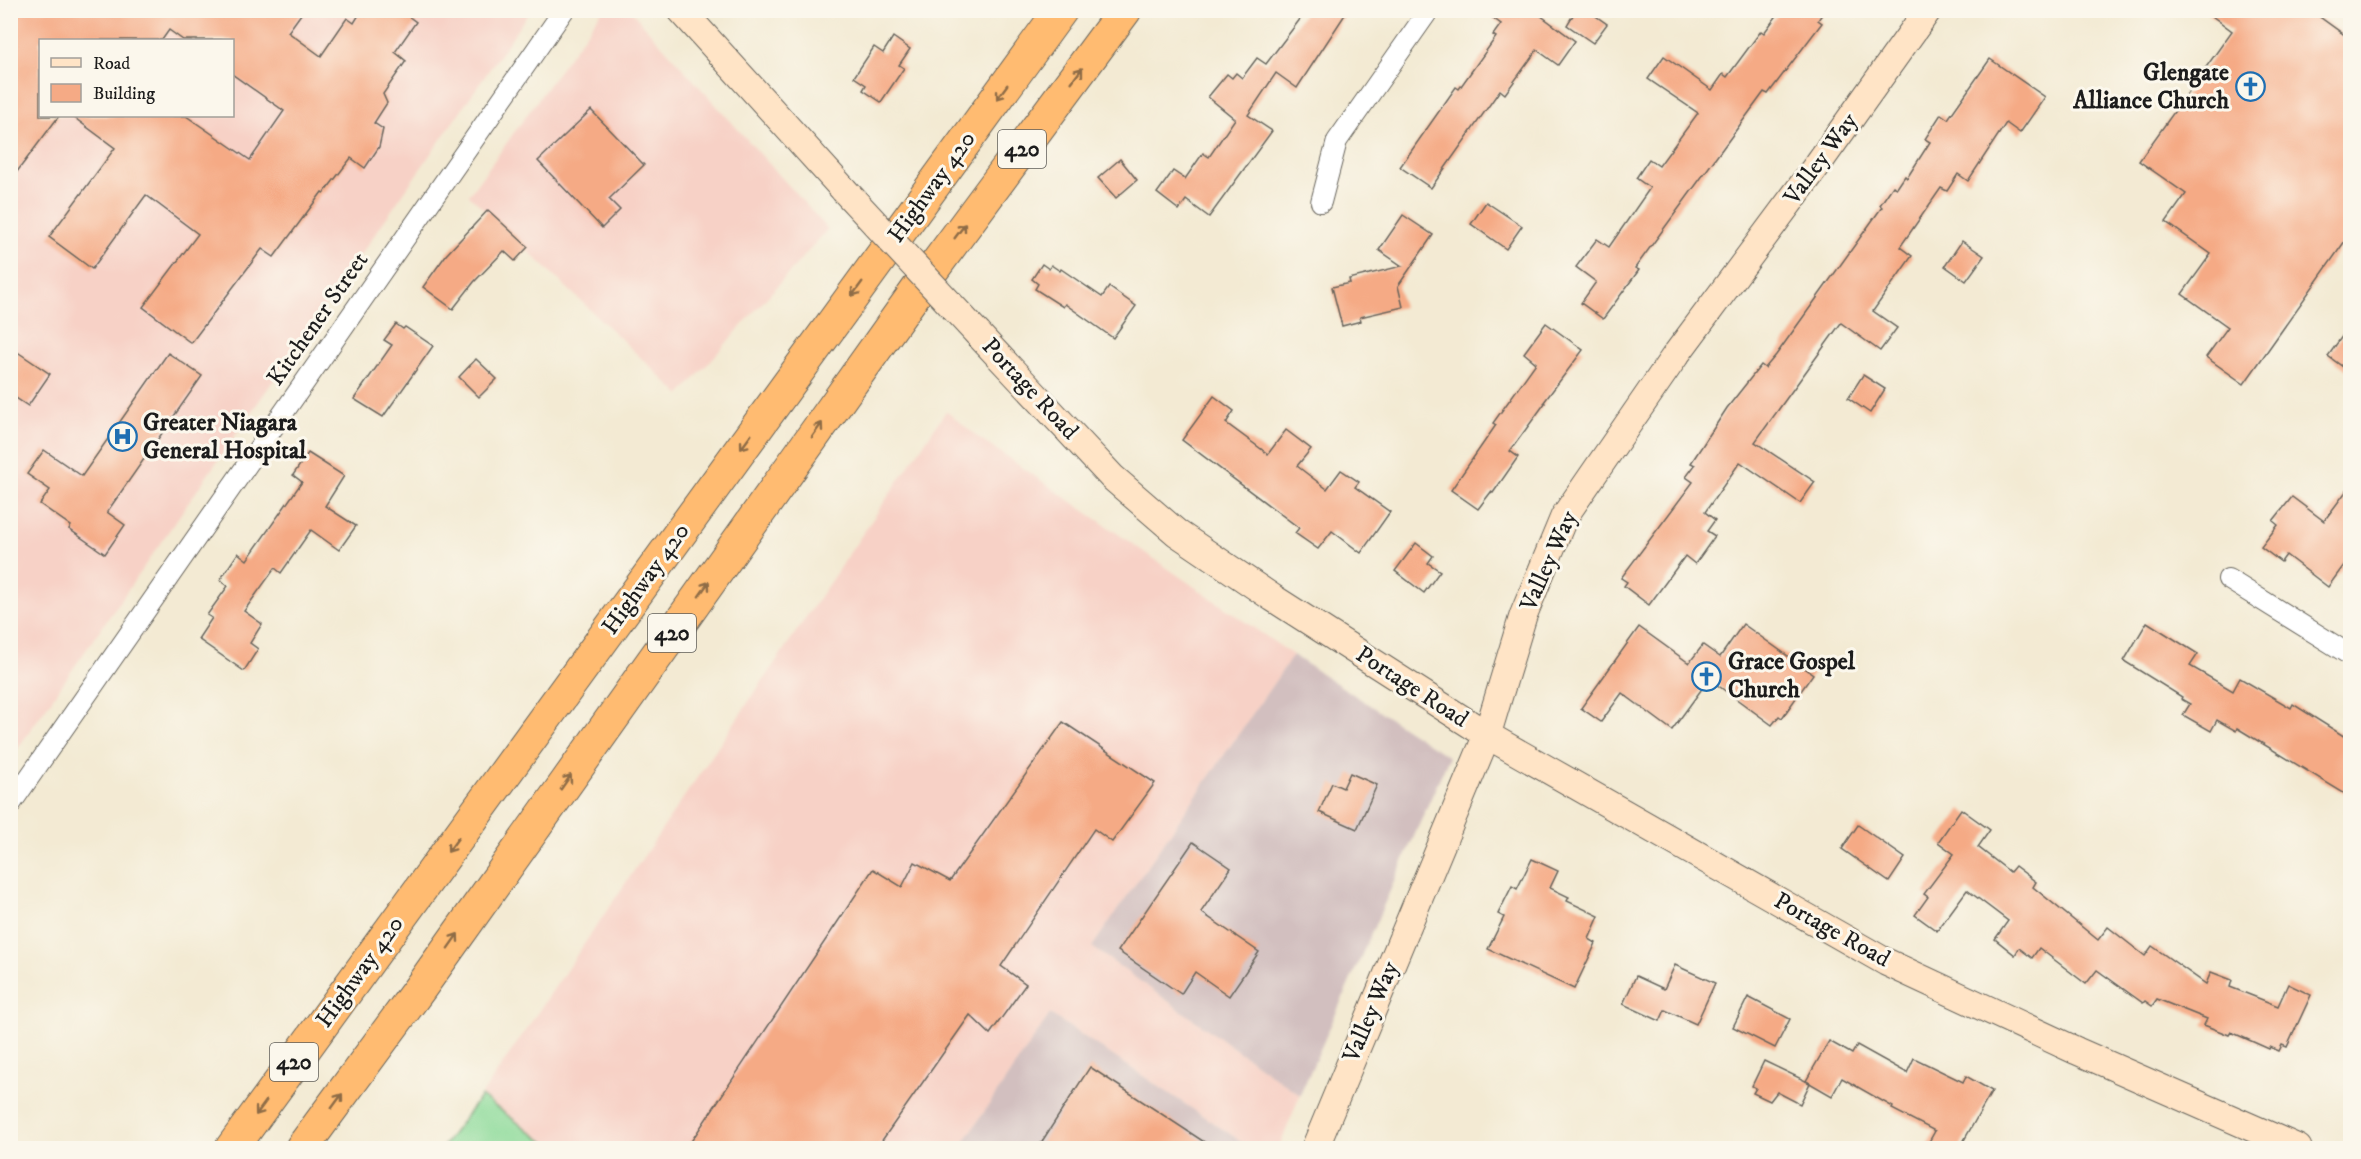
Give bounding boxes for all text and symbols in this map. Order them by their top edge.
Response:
legend [39,39,234,117]
text: Road [93,53,130,75]
place label: Glengate Alliance Church [2072,58,2229,116]
one-way arrow [1071,68,1083,84]
church icon: Glengate Alliance Church [2234,71,2266,103]
text: Building [93,83,155,105]
one-way arrow [995,83,1008,99]
street label: Valley Way [1777,107,1865,212]
street label: Highway 420 [881,125,983,249]
road number: 420 [998,130,1046,168]
one-way arrow [954,224,966,240]
street label: Kitchener Street [261,246,375,392]
one-way arrow [851,281,864,297]
street label: Portage Road [975,332,1085,446]
place label: Greater Niagara General Hospital [143,408,307,466]
hospital icon: Greater Niagara General Hospital [106,421,138,453]
one-way arrow [811,422,823,438]
one-way arrow [740,433,753,449]
street label: Valley Way [1513,506,1585,617]
street label: Highway 420 [596,518,696,640]
one-way arrow [698,581,710,597]
road number: 420 [648,614,696,652]
street label: Portage Road [1350,639,1474,735]
place label: Grace Gospel Church [1728,647,1856,705]
church icon: Grace Gospel Church [1691,660,1723,692]
one-way arrow [560,774,572,790]
one-way arrow [447,836,459,852]
street label: Portage Road [1769,886,1895,974]
street label: Highway 420 [309,910,411,1034]
one-way arrow [447,933,459,949]
street label: Valley Way [1336,956,1406,1068]
road number: 420 [270,1043,318,1081]
one-way arrow [331,1094,343,1110]
one-way arrow [255,1100,267,1116]

